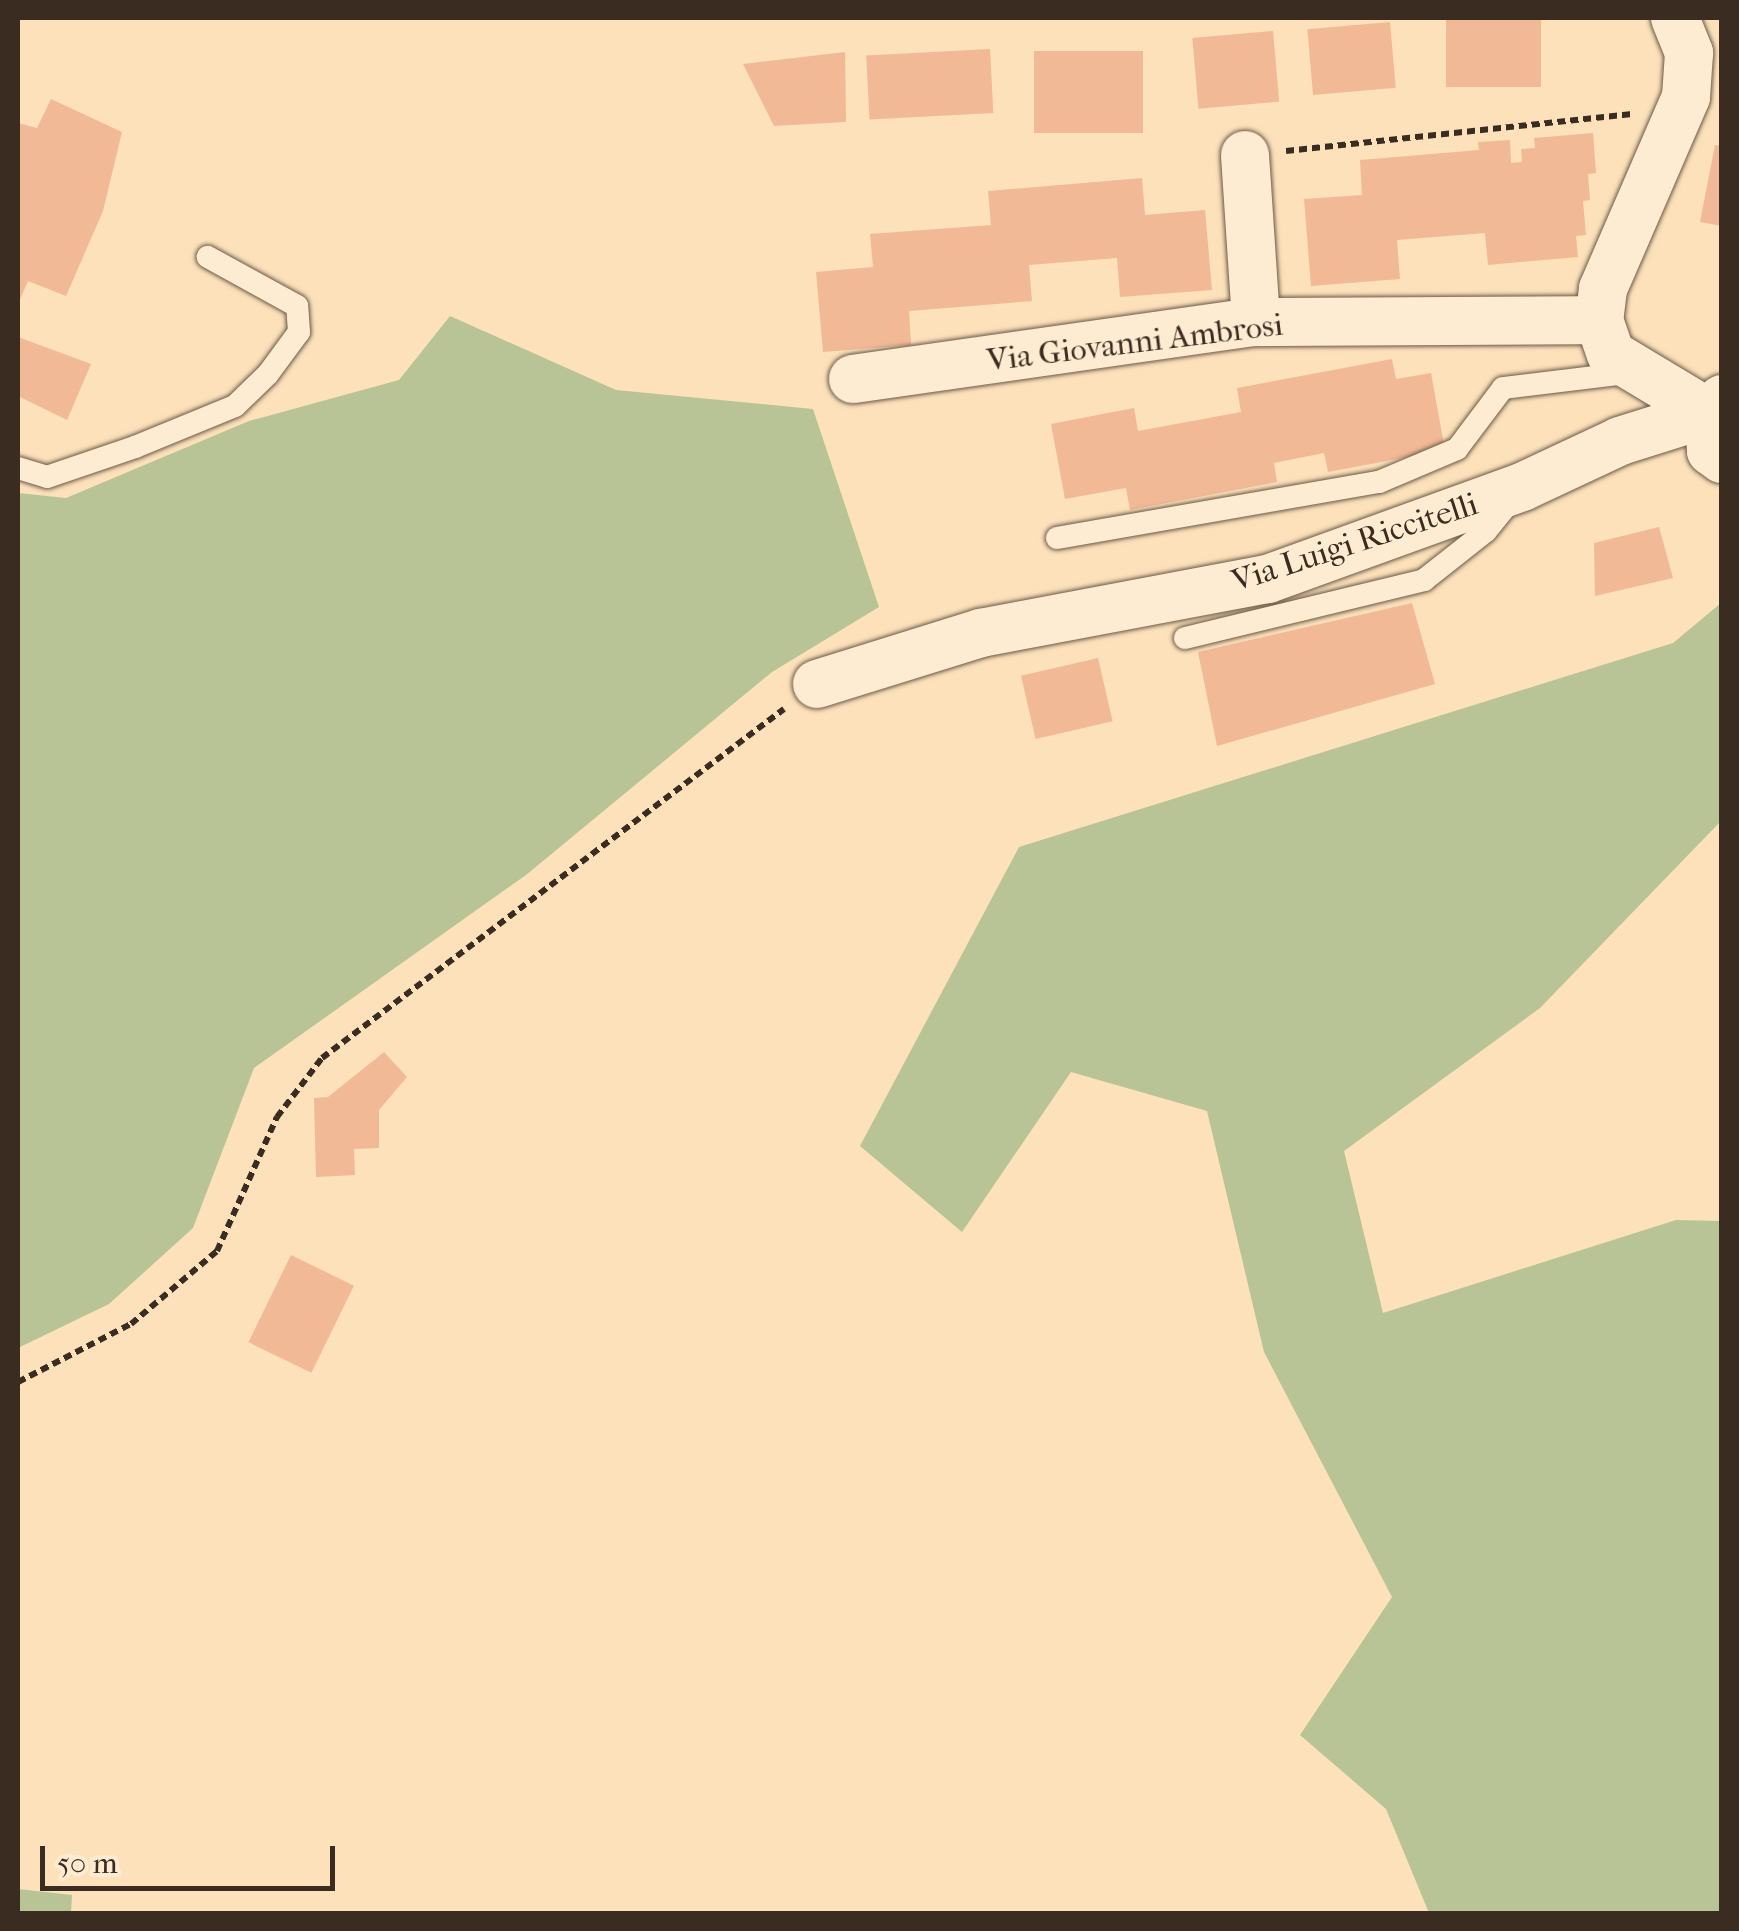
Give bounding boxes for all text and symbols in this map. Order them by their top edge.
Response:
street label: Via Giovanni Ambrosi [985,306,1285,380]
street label: Via Luigi Riccitelli [1227,485,1483,601]
scale bar [45,1826,340,1888]
text: 50 m [57,1846,118,1881]

